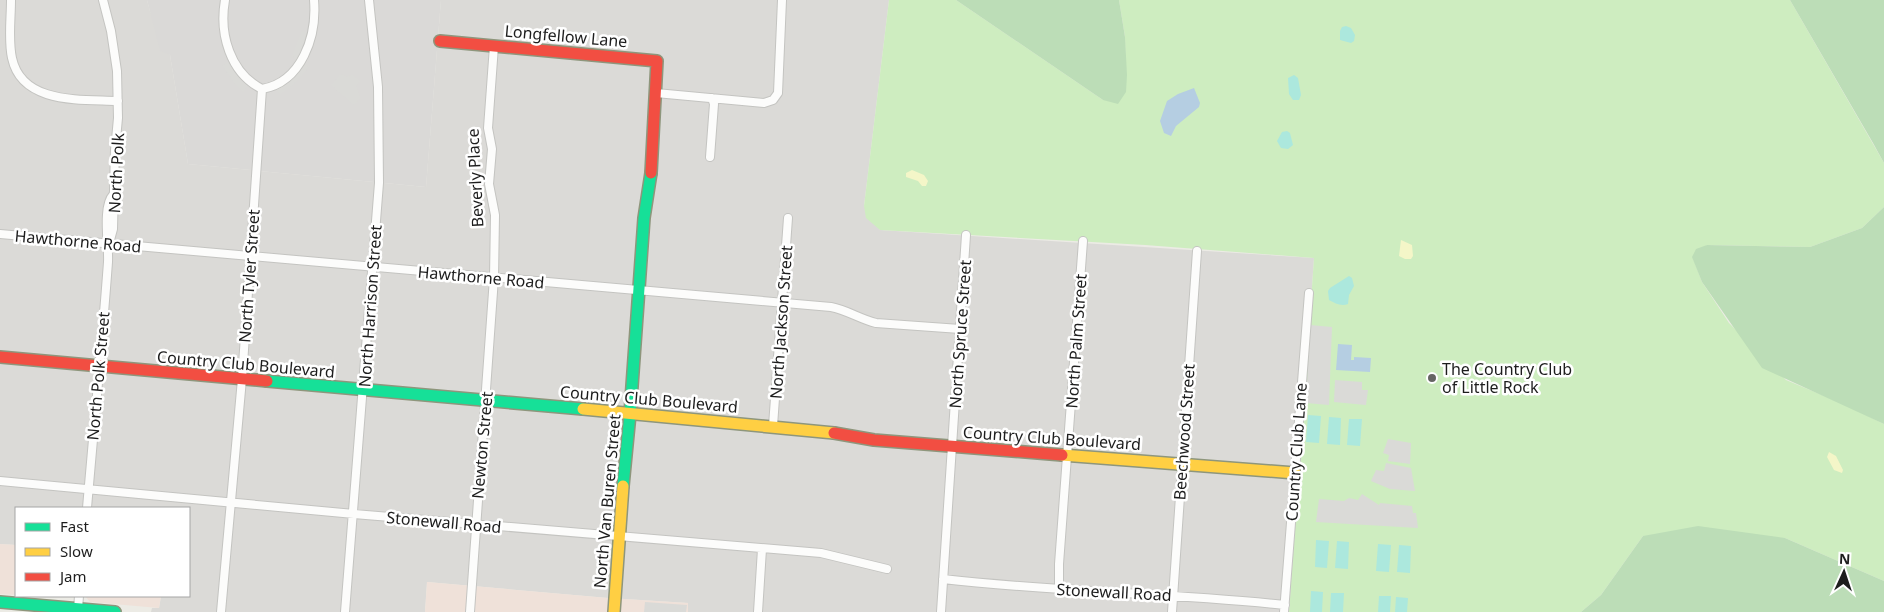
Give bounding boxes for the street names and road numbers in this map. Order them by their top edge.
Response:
street label: Longfellow Lane [504,20,628,52]
street label: Beverly Place [461,128,489,228]
street label: North Polk [103,132,129,214]
street label: North Tyler Street [233,208,265,343]
street label: North Harrison Street [353,224,387,388]
street label: Hawthorne Road [14,225,142,257]
street label: North Jackson Street [765,244,797,400]
street label: North Spruce Street [944,259,976,409]
street label: Hawthorne Road [417,261,545,293]
street label: North Palm Street [1060,273,1092,409]
street label: North Polk Street [81,310,115,441]
street label: Country Club Boulevard [156,345,336,383]
street label: Beechwood Street [1168,363,1200,501]
street label: Country Club Boulevard [559,380,739,418]
street label: Country Club Lane [1280,382,1312,522]
street label: Newton Street [466,390,498,500]
street label: North Van Buren Street [588,413,626,589]
street label: Country Club Boulevard [962,421,1142,455]
street label: Stonewall Road [386,506,502,538]
street label: Stonewall Road [1056,578,1172,606]

